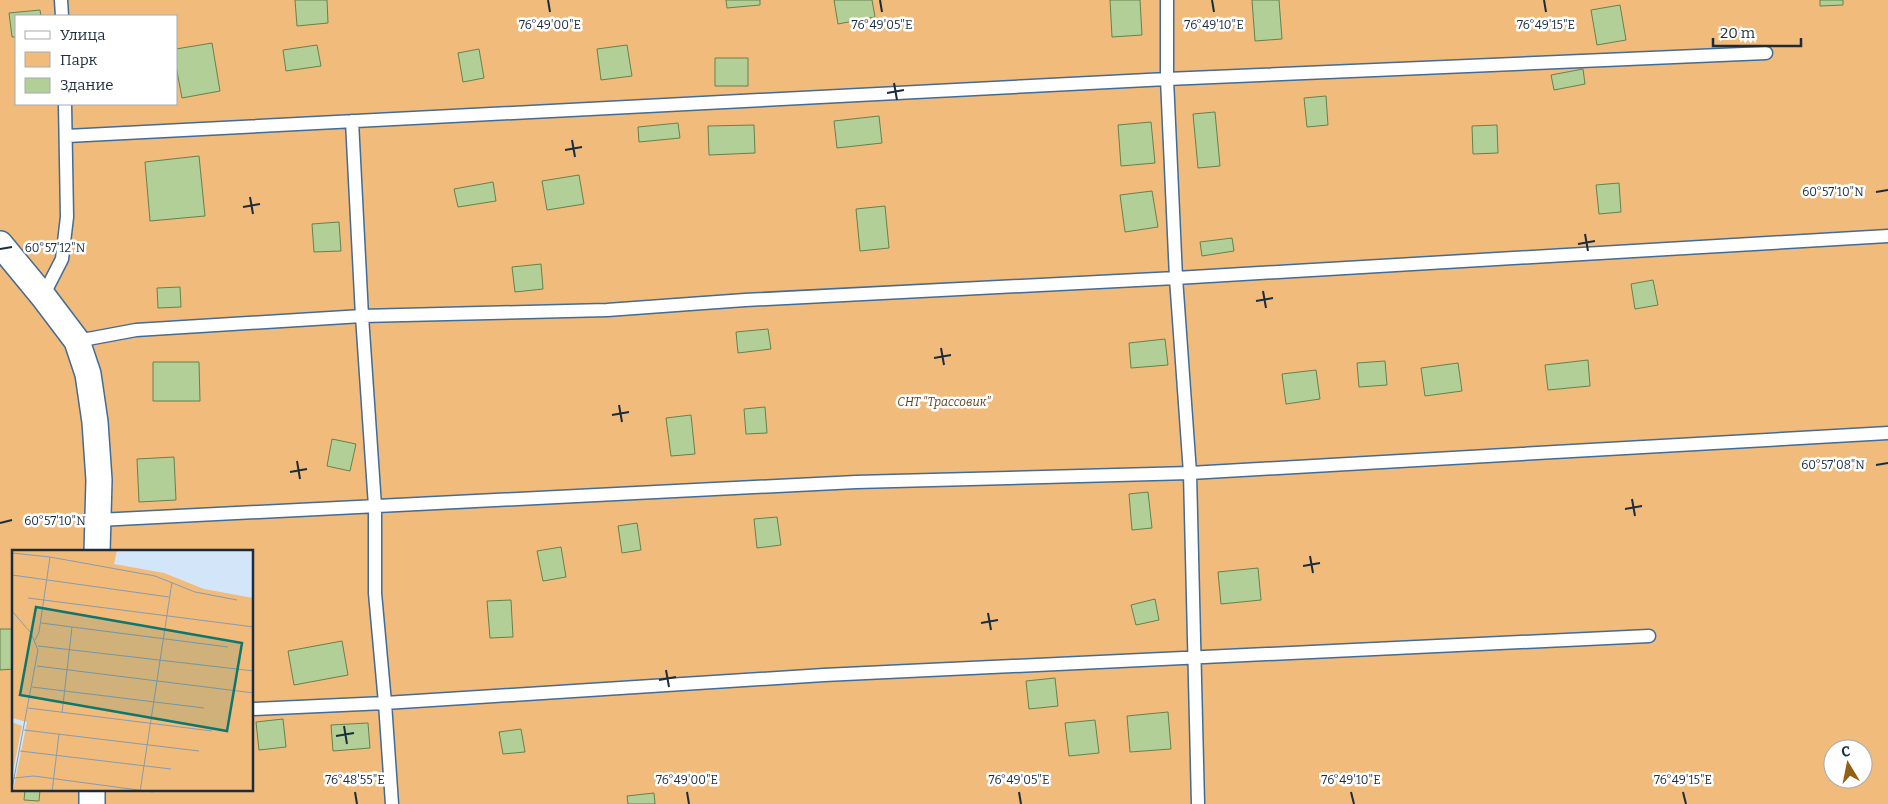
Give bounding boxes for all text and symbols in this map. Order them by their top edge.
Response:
legend [15,15,178,105]
scale bar [1713,15,1800,47]
text: 76°49'00"E [519,18,581,32]
text: 76°49'05"E [852,18,912,32]
text: 76°49'10"E [1184,18,1244,32]
text: 76°49'15"E [1517,18,1575,32]
text: 20 m [1720,24,1756,42]
text: Улица [60,26,106,44]
text: Парк [60,51,98,69]
text: Здание [60,76,114,94]
text: 60°57'10"N [1802,185,1864,199]
text: 60°57'12"N [25,241,86,255]
park label: СНТ "Трассовик" [897,395,991,409]
text: 60°57'08"N [1801,458,1865,472]
text: 60°57'10"N [24,514,86,528]
inset map [12,550,254,792]
north arrow [1823,739,1873,789]
text: С [1840,743,1852,761]
text: 76°48'55"E [325,773,385,787]
text: 76°49'00"E [656,773,718,787]
text: 76°49'05"E [989,773,1049,787]
text: 76°49'10"E [1321,773,1381,787]
text: 76°49'15"E [1654,773,1712,787]

